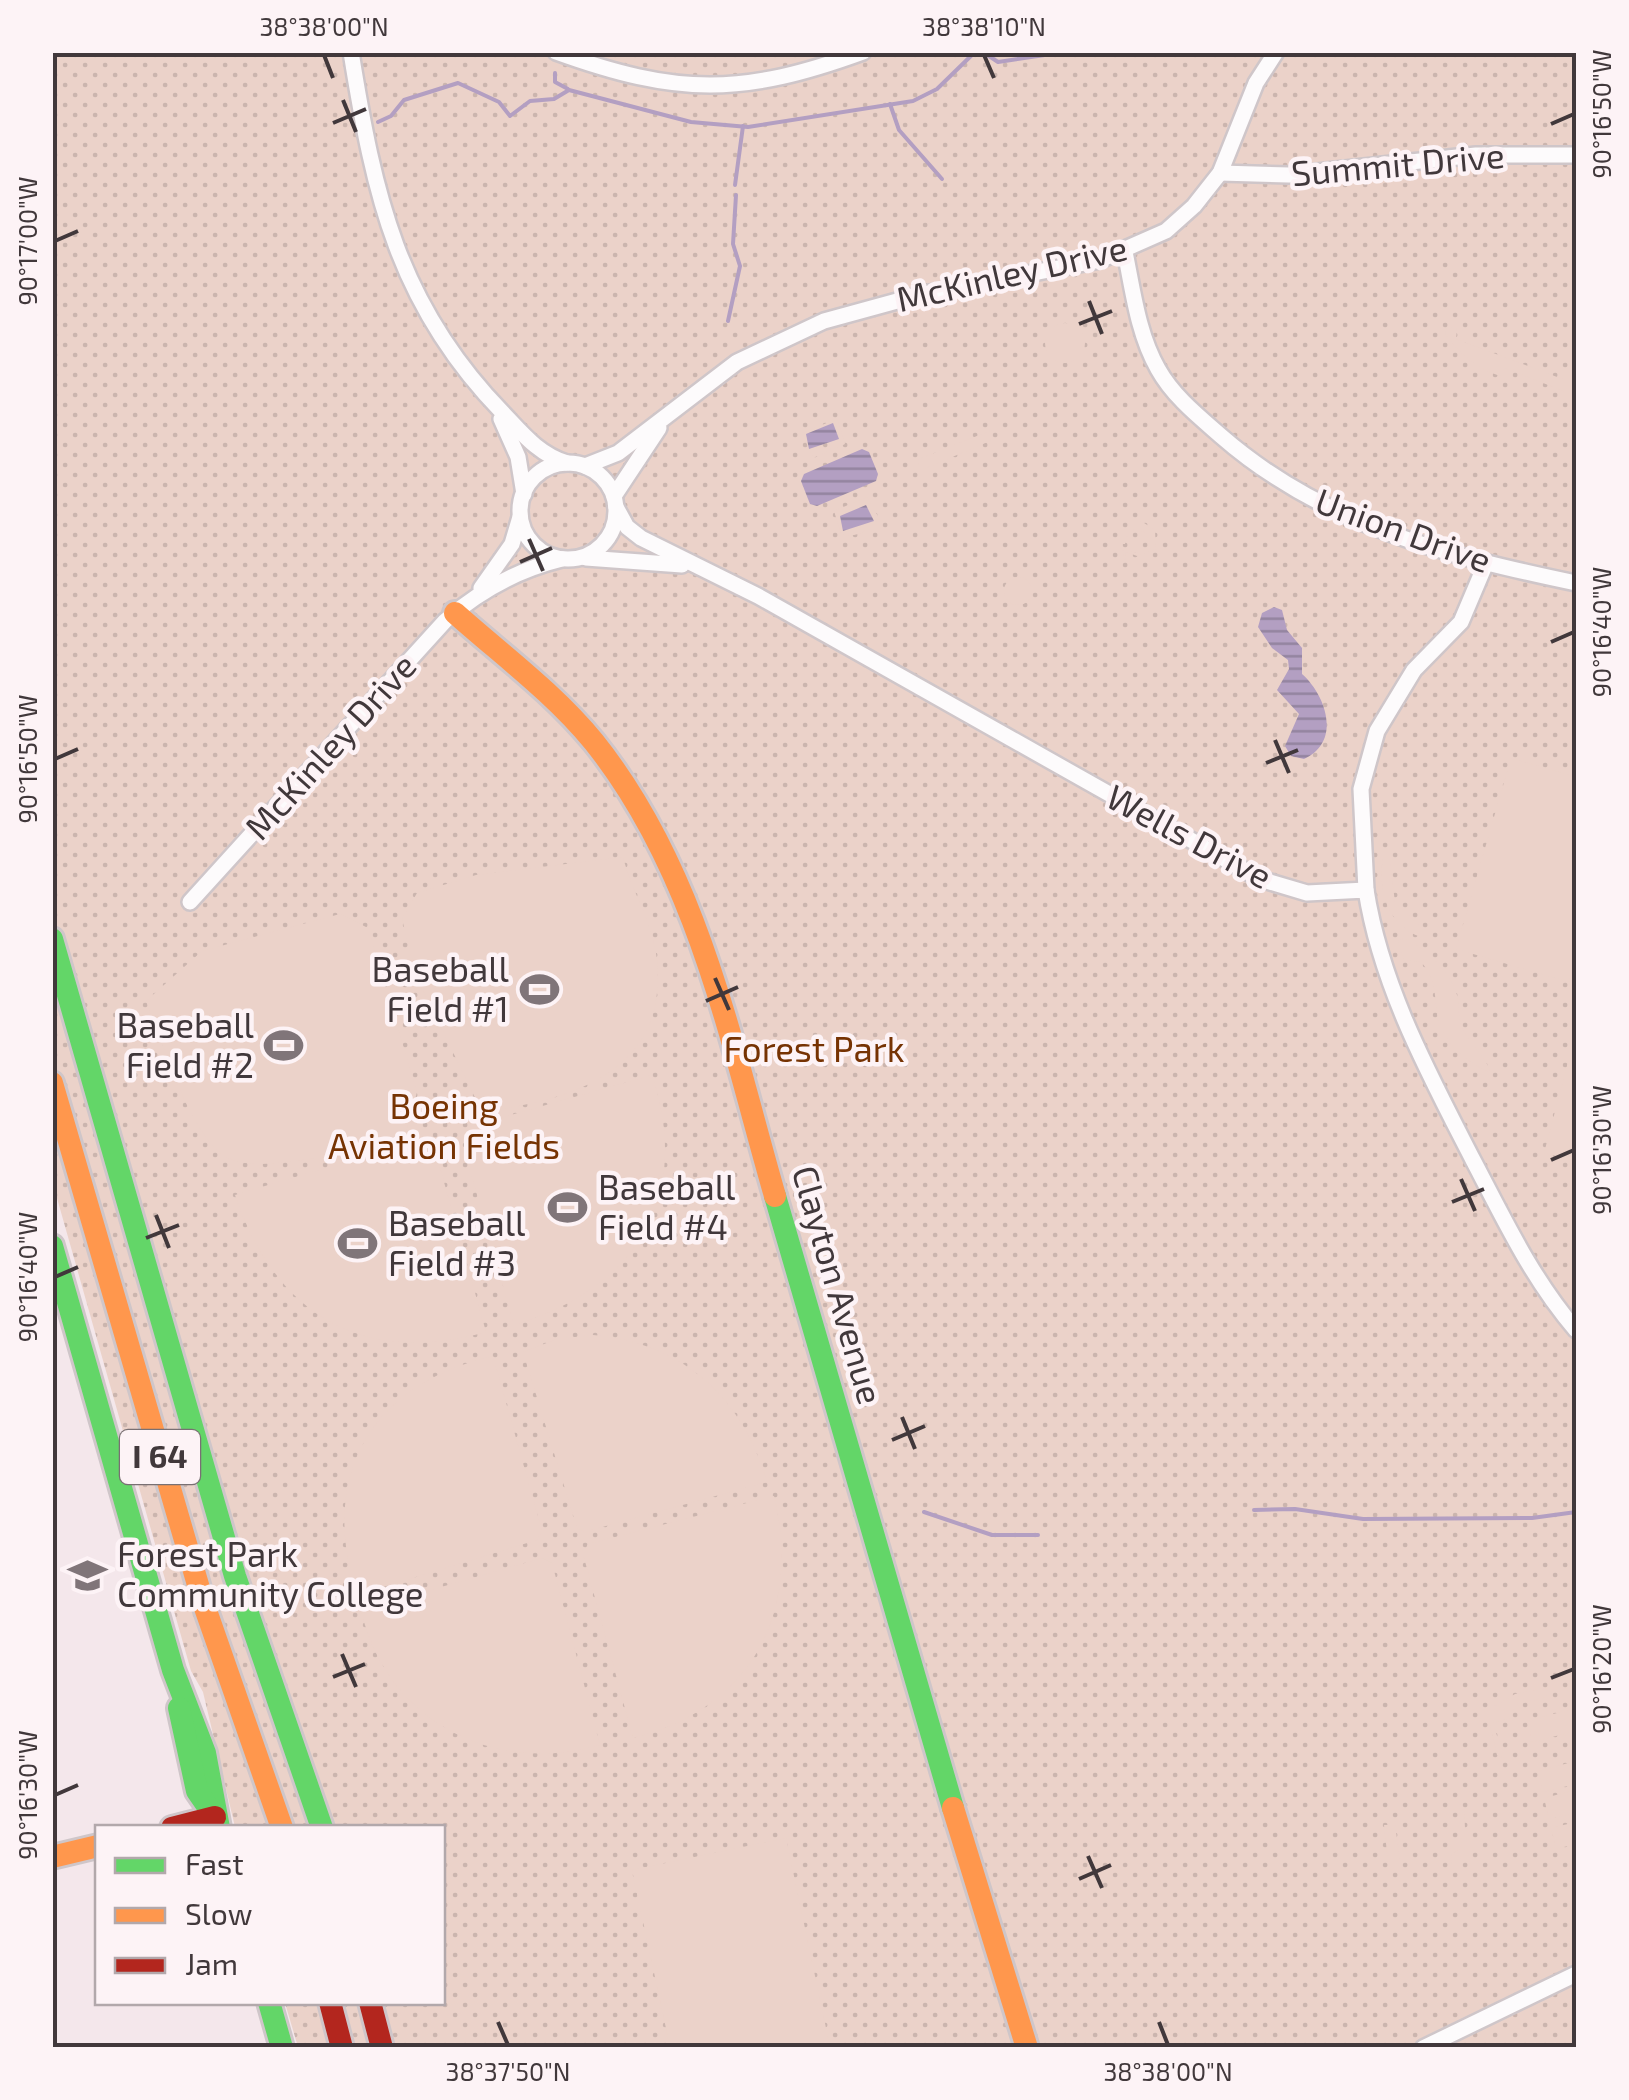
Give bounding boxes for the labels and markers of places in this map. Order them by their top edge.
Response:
place label: Baseball Field #1 [372,947,510,1029]
sports icon: Baseball Field #1 [518,969,560,1011]
place label: Baseball Field #2 [117,1003,255,1085]
sports icon: Baseball Field #2 [263,1025,305,1067]
place label: Baseball Field #4 [598,1165,736,1247]
sports icon: Baseball Field #4 [547,1187,589,1229]
place label: Baseball Field #3 [388,1201,526,1283]
sports icon: Baseball Field #3 [337,1223,379,1265]
place label: Forest Park Community College [117,1532,424,1614]
school or university icon: Forest Park Community College [66,1554,108,1596]

